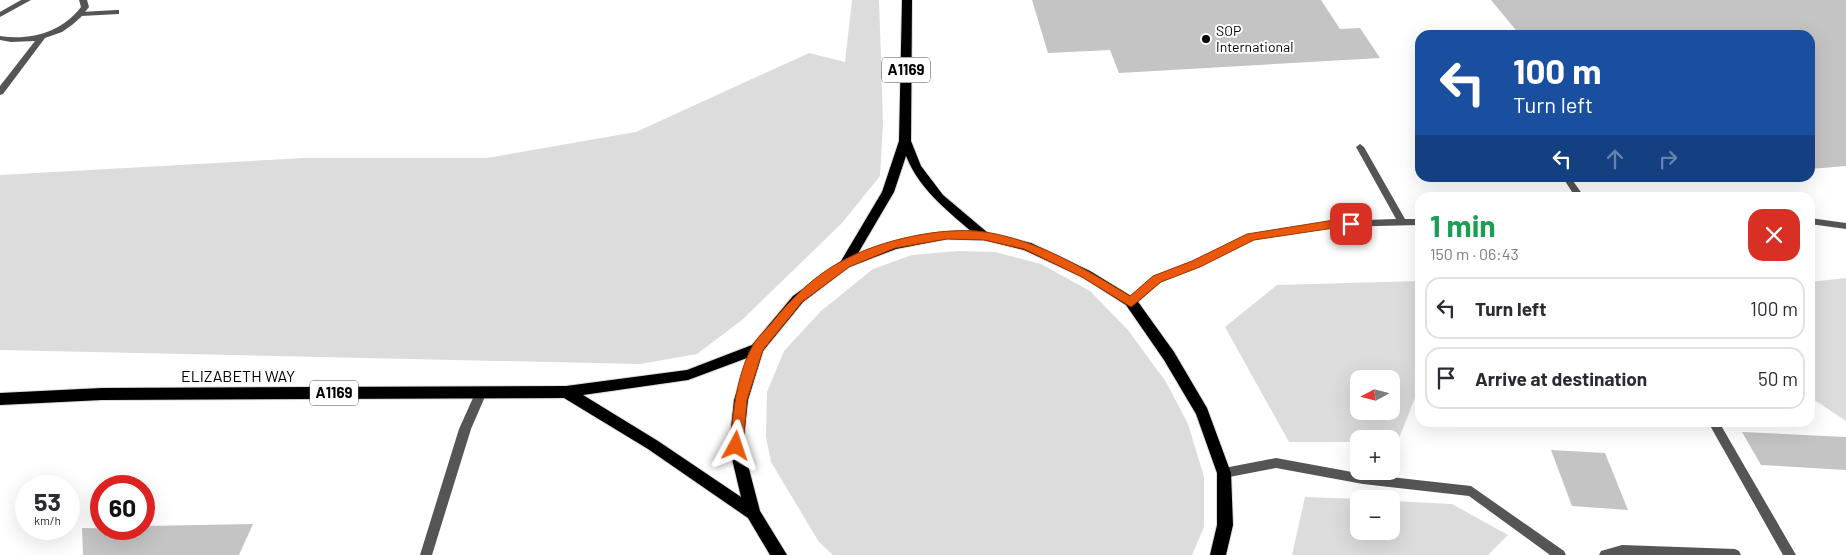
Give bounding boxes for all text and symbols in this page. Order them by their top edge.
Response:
place label: SOP International [1216,22,1293,55]
marker: SOP International [1200,33,1212,45]
text: 100 m [1513,49,1602,91]
icon: left [1430,50,1495,115]
road number: A1169 [882,58,930,82]
text: Turn left [1513,91,1593,117]
icon: left [1548,145,1576,173]
icon: ahead [1601,145,1629,173]
icon: right [1654,145,1682,173]
pin [1330,203,1372,245]
text: 1 min [1430,207,1496,243]
button: close [1748,209,1800,261]
icon: arrive [1337,210,1365,238]
text: 150 m · 06:43 [1430,244,1519,263]
icon: left [1432,294,1460,322]
text: Turn left [1475,297,1546,320]
text: 100 m [1750,297,1798,320]
icon: arrive [1432,364,1460,392]
street label: ELIZABETH WAY [181,366,295,385]
text: Arrive at destination [1475,367,1647,390]
text: 50 m [1758,367,1798,390]
north arrow [1350,370,1400,420]
map controls [1350,370,1400,540]
road number: A1169 [310,380,358,406]
position arrow [709,419,761,471]
button: + [1350,430,1400,480]
speed limit sign: 60 [90,475,155,540]
text: 53 [34,486,61,516]
button: − [1350,490,1400,540]
text: km/h [34,513,61,527]

